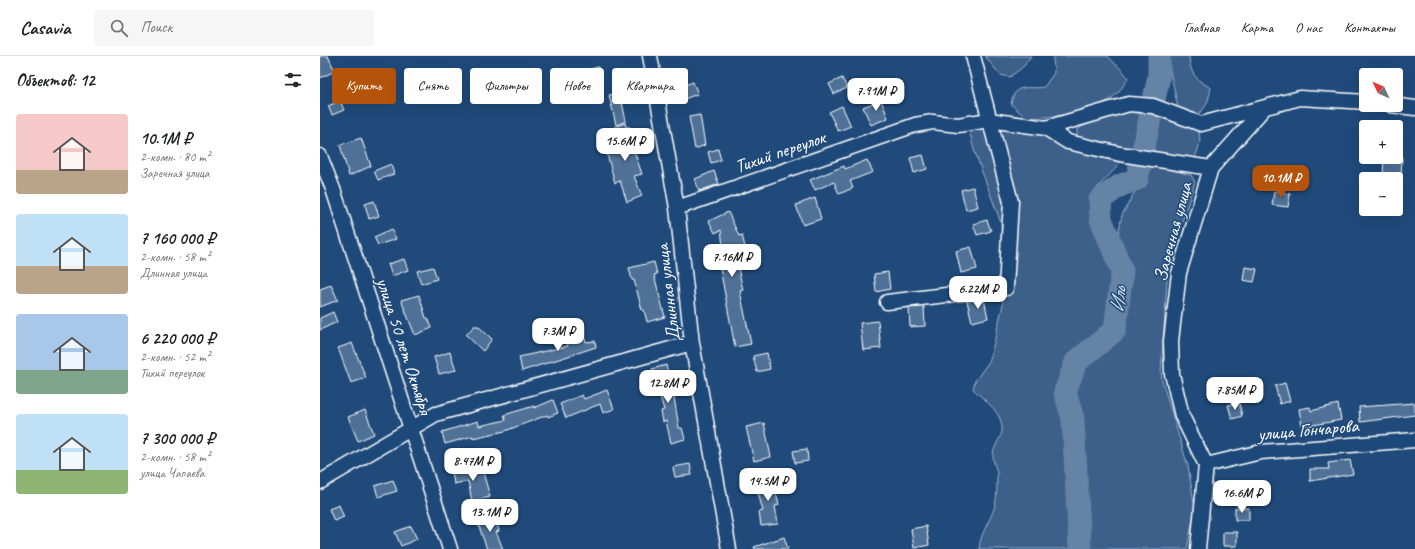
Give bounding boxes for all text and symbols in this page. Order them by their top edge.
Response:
search box [94,10,374,46]
text: Casavia [20,16,70,40]
icon: search [108,17,130,39]
text: Поиск [140,18,172,37]
text: Главная [1184,19,1219,36]
text: Карта [1241,19,1273,36]
text: О нас [1295,19,1322,36]
text: Контакты [1344,19,1395,36]
chip: Купить [332,68,396,104]
chip: Снять [404,68,462,104]
chip: Фильтры [470,68,542,104]
chip: Новое [550,68,604,104]
chip: Квартира [612,68,688,104]
north arrow [1359,68,1403,112]
map controls [1359,68,1403,216]
icon: filters [282,69,304,91]
text: Объектов: 12 [16,70,95,91]
pin: 7.91M ₽ [839,78,913,112]
text: 7.91M ₽ [856,83,896,99]
button: + [1359,120,1403,164]
street label: Тихий переулок [732,125,830,179]
text: 10.1M ₽ [140,128,192,149]
pin: 15.6M ₽ [588,128,662,162]
icon: home [48,130,96,178]
text: 15.6M ₽ [605,133,645,149]
text: 2-комн. · 80 m² [140,149,210,165]
text: Заречная улица [140,165,210,181]
pin: 10.1M ₽ [1244,165,1318,199]
text: 10.1M ₽ [1261,170,1301,186]
button: − [1359,172,1403,216]
street label: Заречная улица [1148,178,1198,284]
text: 7 160 000 ₽ [140,228,215,249]
icon: home [48,230,96,278]
street label: Длинная улица [650,241,686,343]
pin: 7.16M ₽ [695,244,769,278]
text: 2-комн. · 58 m² [140,249,210,265]
text: 7.16M ₽ [712,249,752,265]
text: Длинная улица [140,265,207,281]
street label: улица 50 лет Октября [370,273,438,419]
pin: 6.22M ₽ [941,276,1015,310]
text: 6.22M ₽ [958,281,998,297]
water label: Иль [1104,283,1132,314]
pin: 7.3M ₽ [525,318,591,352]
text: 7.3M ₽ [541,323,575,339]
text: 6 220 000 ₽ [140,328,215,349]
icon: home [48,330,96,378]
text: 2-комн. · 52 m² [140,349,210,365]
text: Тихий переулок [140,365,204,381]
pin: 12.8M ₽ [631,370,705,404]
text: 12.8M ₽ [648,375,688,391]
pin: 7.85M ₽ [1198,377,1272,411]
text: 7.85M ₽ [1215,382,1255,398]
street label: улица Гончарова [1256,413,1361,446]
text: 7 300 000 ₽ [140,428,215,449]
icon: home [48,430,96,478]
pin: 8.47M ₽ [436,448,510,482]
text: 2-комн. · 58 m² [140,449,210,465]
text: 8.47M ₽ [453,453,493,469]
text: улица Чапаева [140,465,205,481]
pin: 14.5M ₽ [731,468,805,502]
text: 14.5M ₽ [748,473,788,489]
pin: 16.6M ₽ [1205,480,1279,514]
text: 16.6M ₽ [1222,485,1262,501]
pin: 13.1M ₽ [453,499,527,533]
text: 13.1M ₽ [470,504,510,520]

